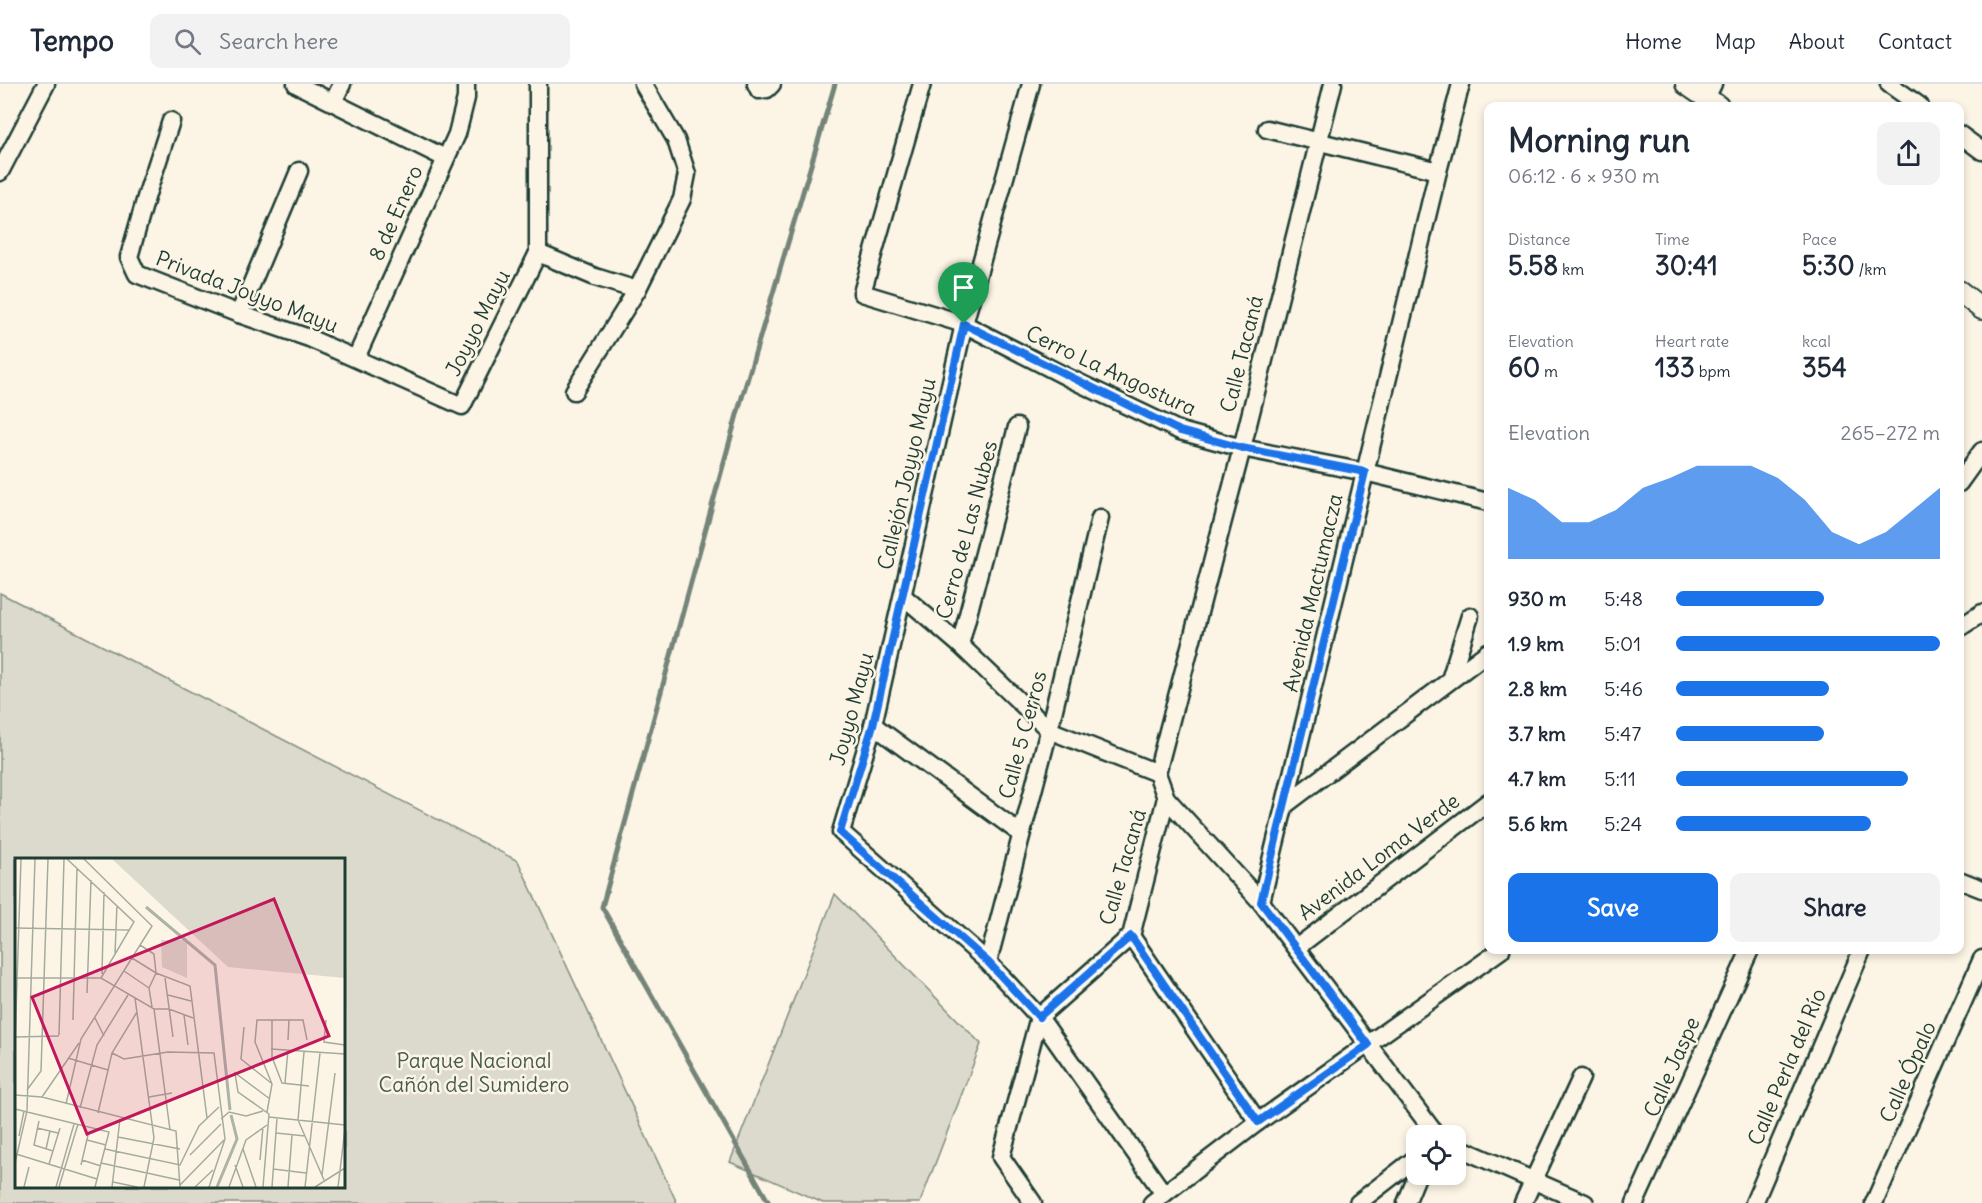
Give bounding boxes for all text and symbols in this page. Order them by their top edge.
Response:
search box [150,14,570,68]
text: Tempo [30,23,114,59]
icon: search [171,25,204,58]
text: Search here [219,27,338,55]
text: Home [1625,28,1682,55]
text: Map [1715,28,1756,55]
text: About [1789,28,1845,55]
text: Contact [1878,28,1952,55]
text: Morning run [1508,119,1690,161]
button: share [1877,122,1940,185]
street label: 8 de Enero [363,161,429,265]
text: 06:12 · 6 × 930 m [1508,163,1660,188]
text: Distance [1508,229,1570,249]
text: Time [1655,229,1690,249]
text: Pace [1802,229,1837,249]
street label: Privada Joyyo Mayu [152,244,342,339]
text: 5.58 [1508,249,1558,282]
text: 30:41 [1655,249,1718,282]
text: 5:30 [1802,249,1855,282]
text: km [1558,259,1584,279]
text: /km [1855,259,1887,279]
pin [938,262,989,324]
street label: Joyyo Mayu [439,265,516,381]
icon: arrive [947,271,980,304]
street label: Calle Tacaná [1214,293,1269,415]
street label: Cerro La Angostura [1022,319,1201,422]
text: Elevation [1508,331,1574,351]
text: Heart rate [1655,331,1729,351]
text: kcal [1802,331,1831,351]
text: 60 [1508,351,1540,384]
text: 133 [1655,351,1695,384]
text: 354 [1802,351,1847,384]
text: m [1540,361,1558,381]
text: bpm [1695,361,1731,381]
street label: Callejón Joyyo Mayu [871,375,942,572]
text: Elevation [1508,420,1590,445]
text: 265–272 m [1841,420,1940,445]
street label: Cerro de Las Nubes [930,438,1003,622]
street label: Avenida Mactumacza [1277,491,1348,695]
text: 930 m [1508,586,1566,611]
text: 5:48 [1604,586,1643,611]
text: 1.9 km [1508,631,1564,656]
text: 5:01 [1604,631,1641,656]
street label: Joyyo Mayu [823,649,880,768]
street label: Calle 5 Cerros [992,668,1053,802]
text: 2.8 km [1508,676,1567,701]
text: 5:46 [1604,676,1643,701]
text: 3.7 km [1508,721,1566,746]
text: 5:47 [1604,721,1641,746]
text: 4.7 km [1508,766,1566,791]
text: 5:11 [1604,766,1636,791]
street label: Avenida Loma Verde [1293,787,1465,926]
street label: Calle Tacaná [1093,806,1152,928]
text: 5.6 km [1508,811,1568,836]
text: 5:24 [1604,811,1642,836]
inset map [15,858,345,1188]
button: Save [1508,873,1718,942]
button: Share [1730,873,1940,942]
street label: Calle Perla del Río [1741,984,1832,1149]
street label: Calle Jaspe [1637,1013,1706,1121]
street label: Calle Ópalo [1873,1017,1942,1127]
park label: Parque Nacional Cañón del Sumidero [379,1047,569,1098]
map controls [1406,1125,1466,1185]
button: locate [1406,1125,1466,1185]

